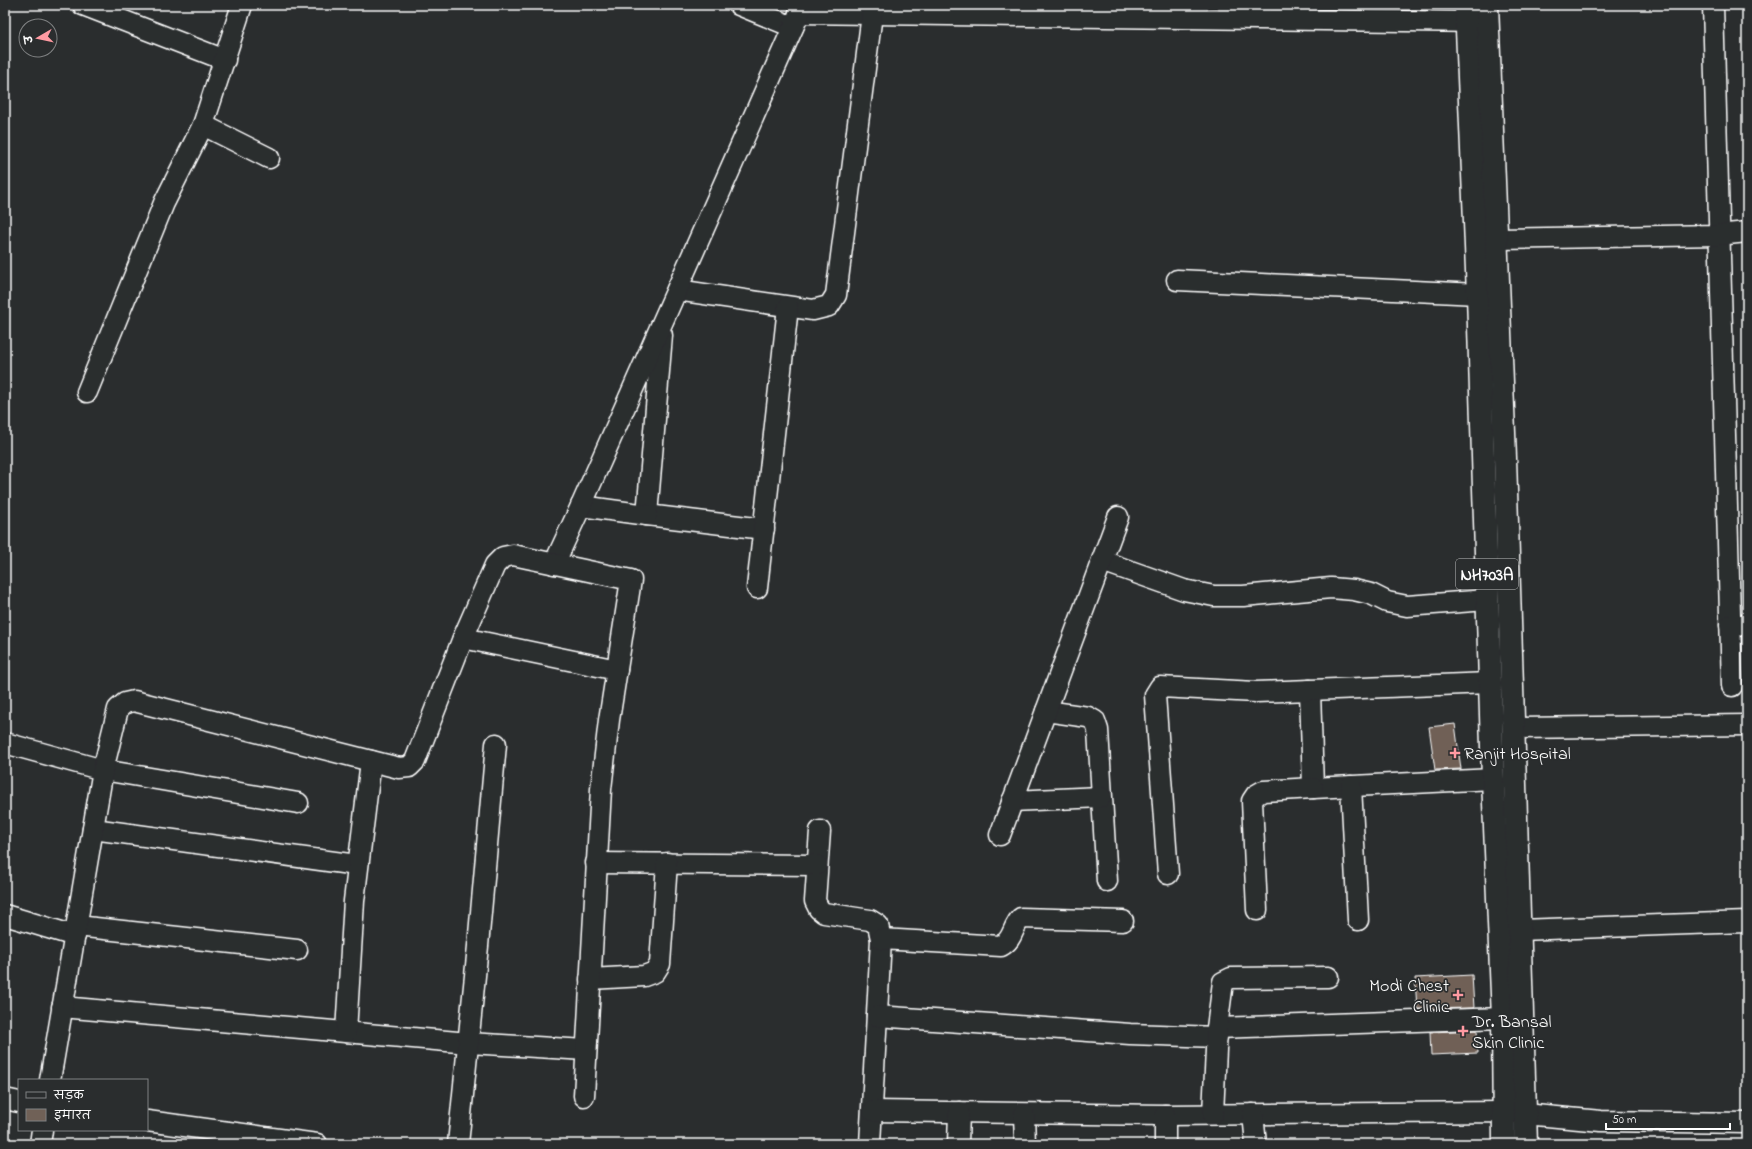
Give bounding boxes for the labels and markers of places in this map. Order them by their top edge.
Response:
place label: Ranjit Hospital [1464,742,1571,768]
marker: Ranjit Hospital [1449,747,1461,759]
place label: Modi Chest Clinic [1369,974,1449,1021]
marker: Modi Chest Clinic [1452,989,1464,1001]
place label: Dr. Bansal Skin Clinic [1471,1010,1552,1057]
marker: Dr. Bansal Skin Clinic [1457,1025,1469,1037]

